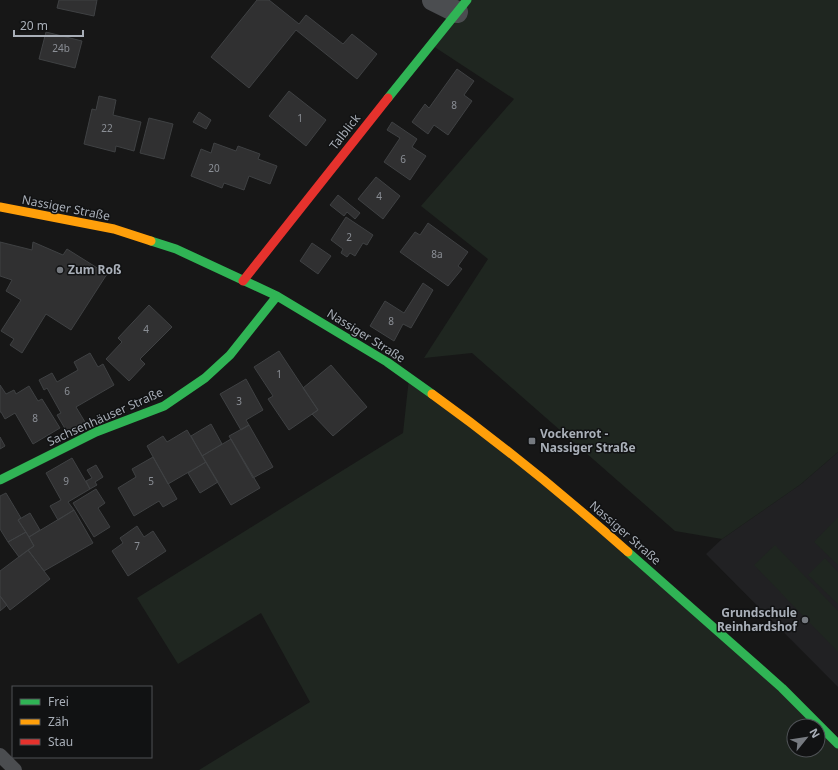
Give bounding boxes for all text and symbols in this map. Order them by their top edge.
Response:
scale bar [14,12,83,38]
text: 20 m [20,17,48,34]
house number: 24b [52,41,70,55]
house number: 8 [451,98,457,112]
street label: Talblick [325,110,364,153]
house number: 1 [297,111,303,125]
house number: 22 [101,121,113,135]
house number: 6 [400,152,406,166]
house number: 20 [208,161,220,175]
house number: 4 [376,189,382,203]
street label: Nassiger Straße [21,191,112,224]
house number: 2 [346,230,352,244]
house number: 8a [431,247,443,261]
place label: Zum Roß [68,261,122,278]
marker: Zum Roß [55,265,65,275]
street label: Nassiger Straße [324,305,409,367]
house number: 8 [388,314,394,328]
house number: 4 [143,322,149,336]
house number: 1 [276,367,282,381]
street label: Sachsenhäuser Straße [44,383,166,450]
house number: 6 [64,384,70,398]
house number: 3 [236,394,242,408]
house number: 8 [32,411,38,425]
place label: Vockenrot - Nassiger Straße [540,425,636,456]
marker: Vockenrot - Nassiger Straße [527,436,537,446]
house number: 9 [63,474,69,488]
house number: 5 [148,474,154,488]
street label: Nassiger Straße [586,497,665,569]
house number: 7 [134,539,140,553]
place label: Grundschule Reinhardshof [717,604,798,635]
marker: Grundschule Reinhardshof [800,615,810,625]
legend [12,686,152,758]
text: Frei [48,693,69,710]
text: Zäh [48,713,69,730]
north arrow [786,718,826,758]
text: N [806,725,824,740]
text: Stau [48,733,73,750]

